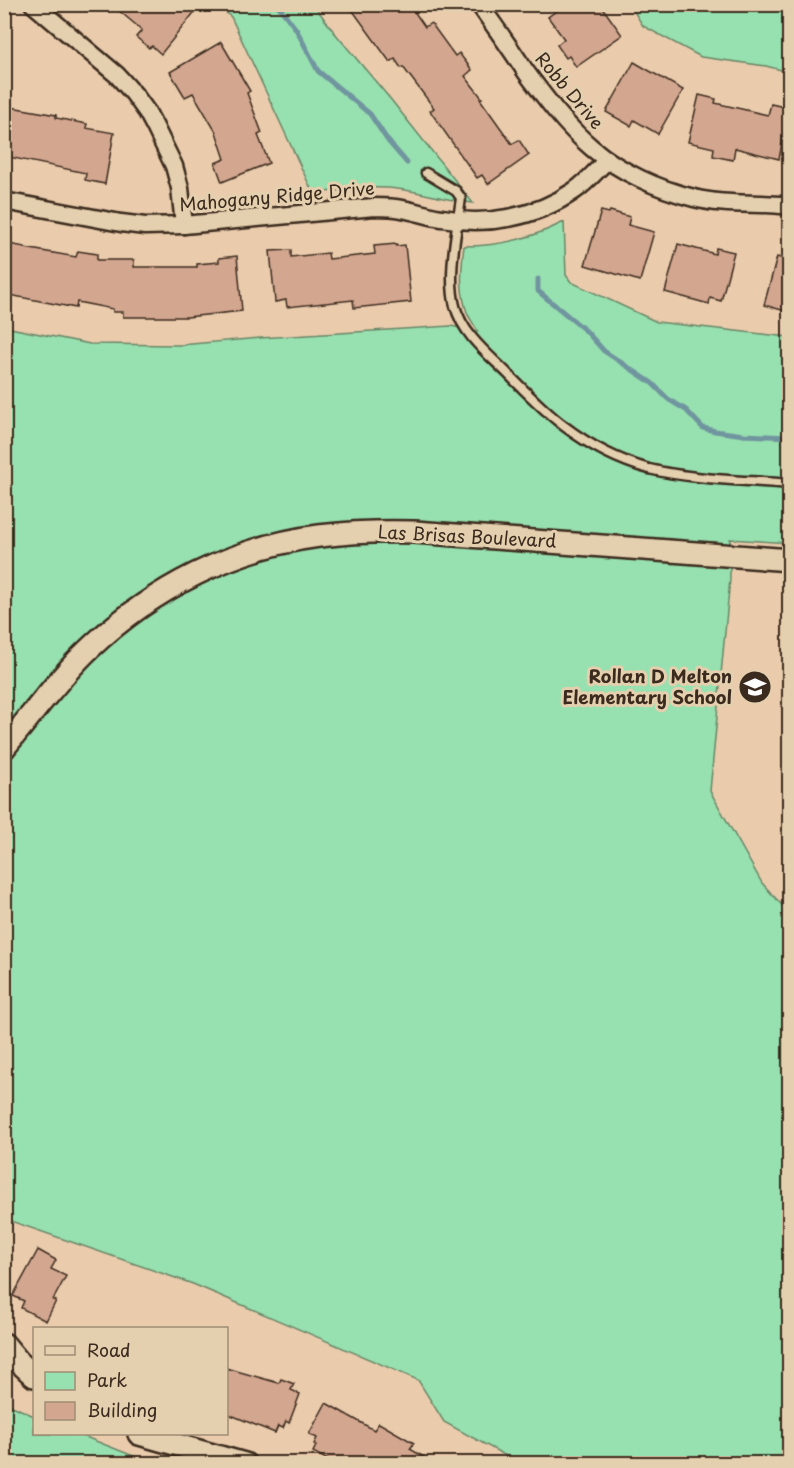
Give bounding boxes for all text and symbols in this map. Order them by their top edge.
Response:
street label: Robb Drive [530,45,611,135]
street label: Mahogany Ridge Drive [178,174,376,217]
street label: Las Brisas Boulevard [377,517,557,554]
place label: Rollan D Melton Elementary School [562,662,732,710]
school or university icon: Rollan D Melton Elementary School [737,669,773,705]
legend [33,1327,228,1435]
text: Road [87,1336,131,1363]
text: Park [87,1366,127,1393]
text: Building [87,1396,157,1423]

